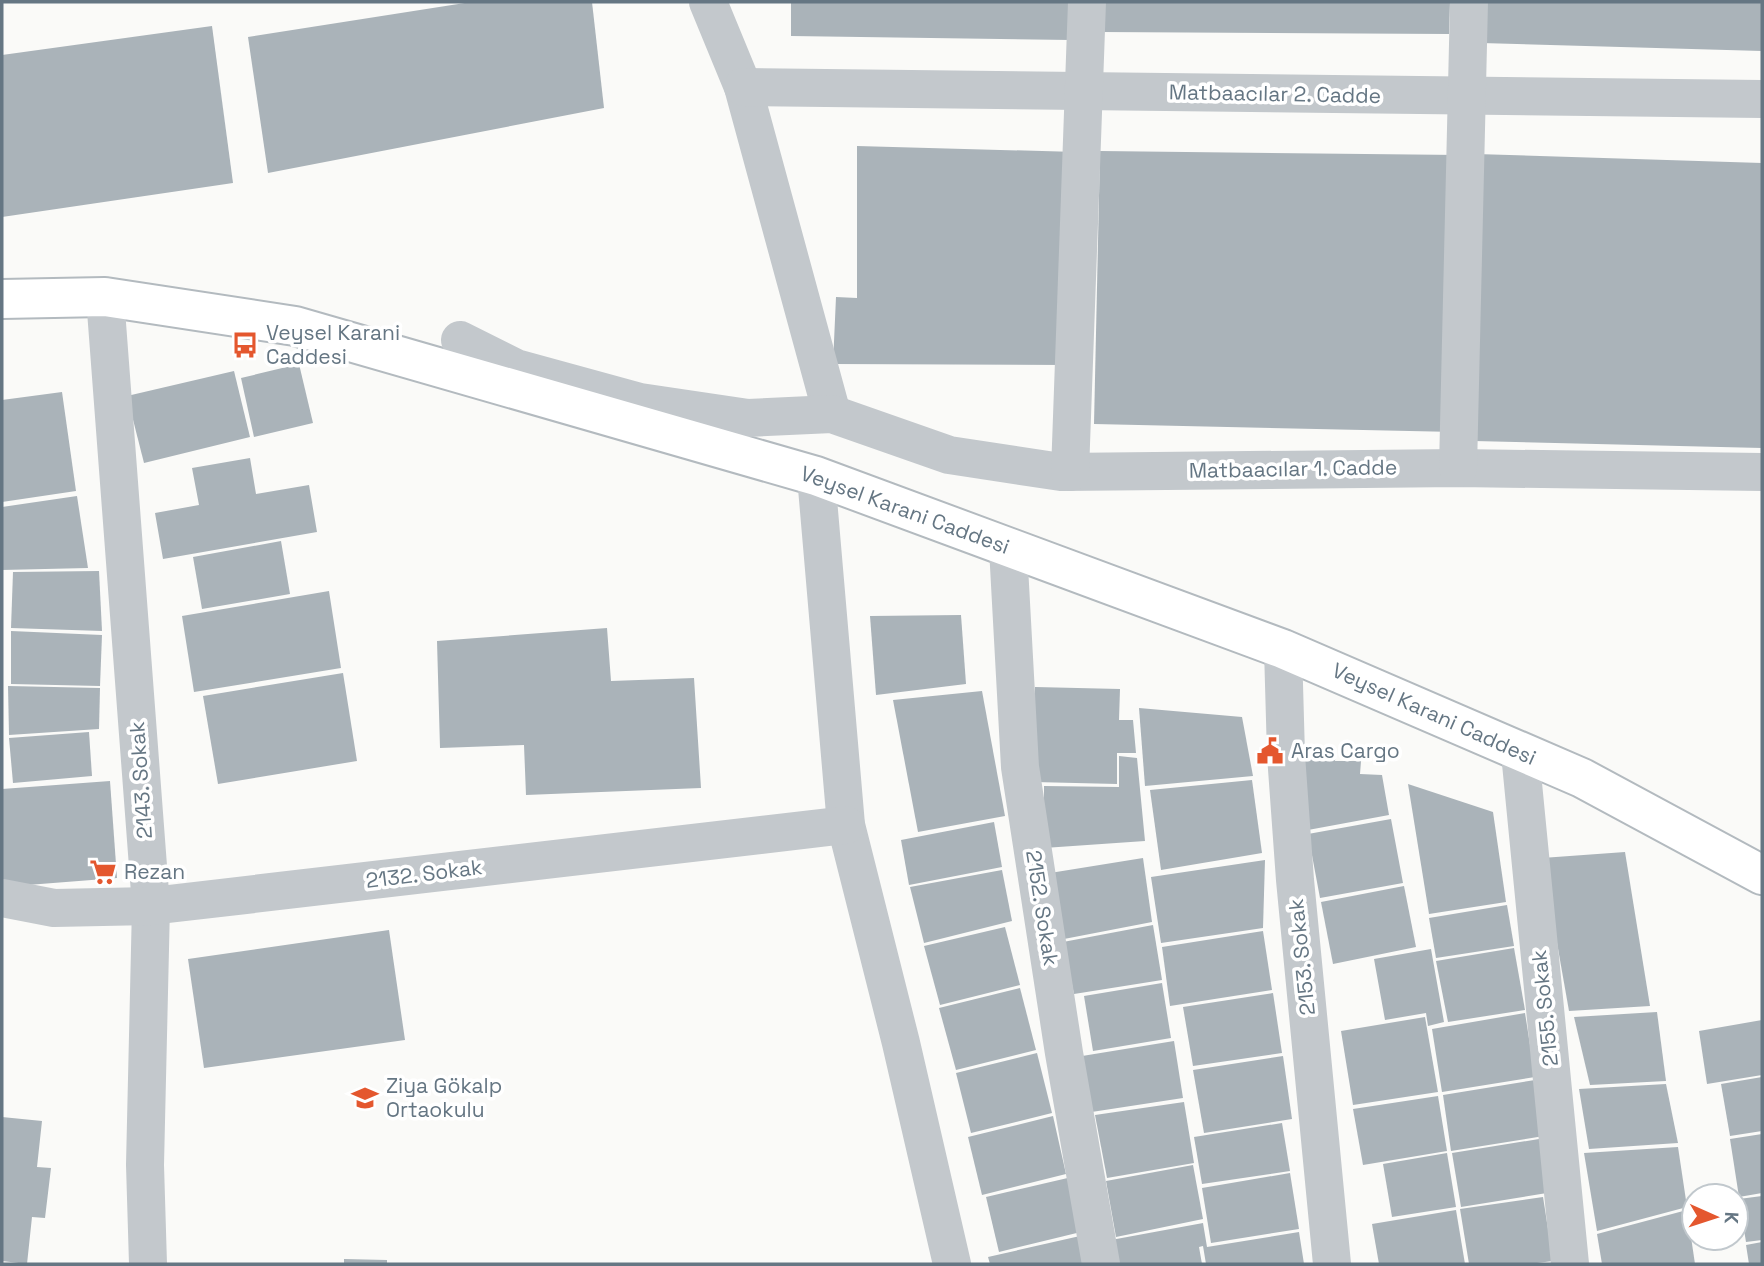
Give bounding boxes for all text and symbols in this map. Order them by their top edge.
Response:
street label: Matbaacılar 2. Cadde [1169,78,1381,109]
place label: Veysel Karani Caddesi [266,319,400,370]
bus stop icon: Veysel Karani Caddesi [230,330,260,360]
street label: Matbaacılar 1. Cadde [1189,453,1397,484]
street label: Veysel Karani Caddesi [797,459,1013,560]
street label: Veysel Karani Caddesi [1328,656,1540,771]
street label: 2143. Sokak [123,720,158,840]
public building icon: Aras Cargo [1255,736,1285,766]
place label: Aras Cargo [1291,737,1400,764]
street label: 2152. Sokak [1020,848,1065,968]
street label: 2132. Sokak [364,853,484,894]
supermarket icon: Rezan [88,857,118,887]
place label: Rezan [124,858,185,885]
street label: 2153. Sokak [1282,897,1321,1017]
street label: 2155. Sokak [1525,949,1564,1068]
place label: Ziya Gökalp Ortaokulu [386,1072,502,1123]
school or university icon: Ziya Gökalp Ortaokulu [350,1083,380,1113]
north arrow [1680,1182,1750,1252]
text: K [1719,1211,1744,1225]

